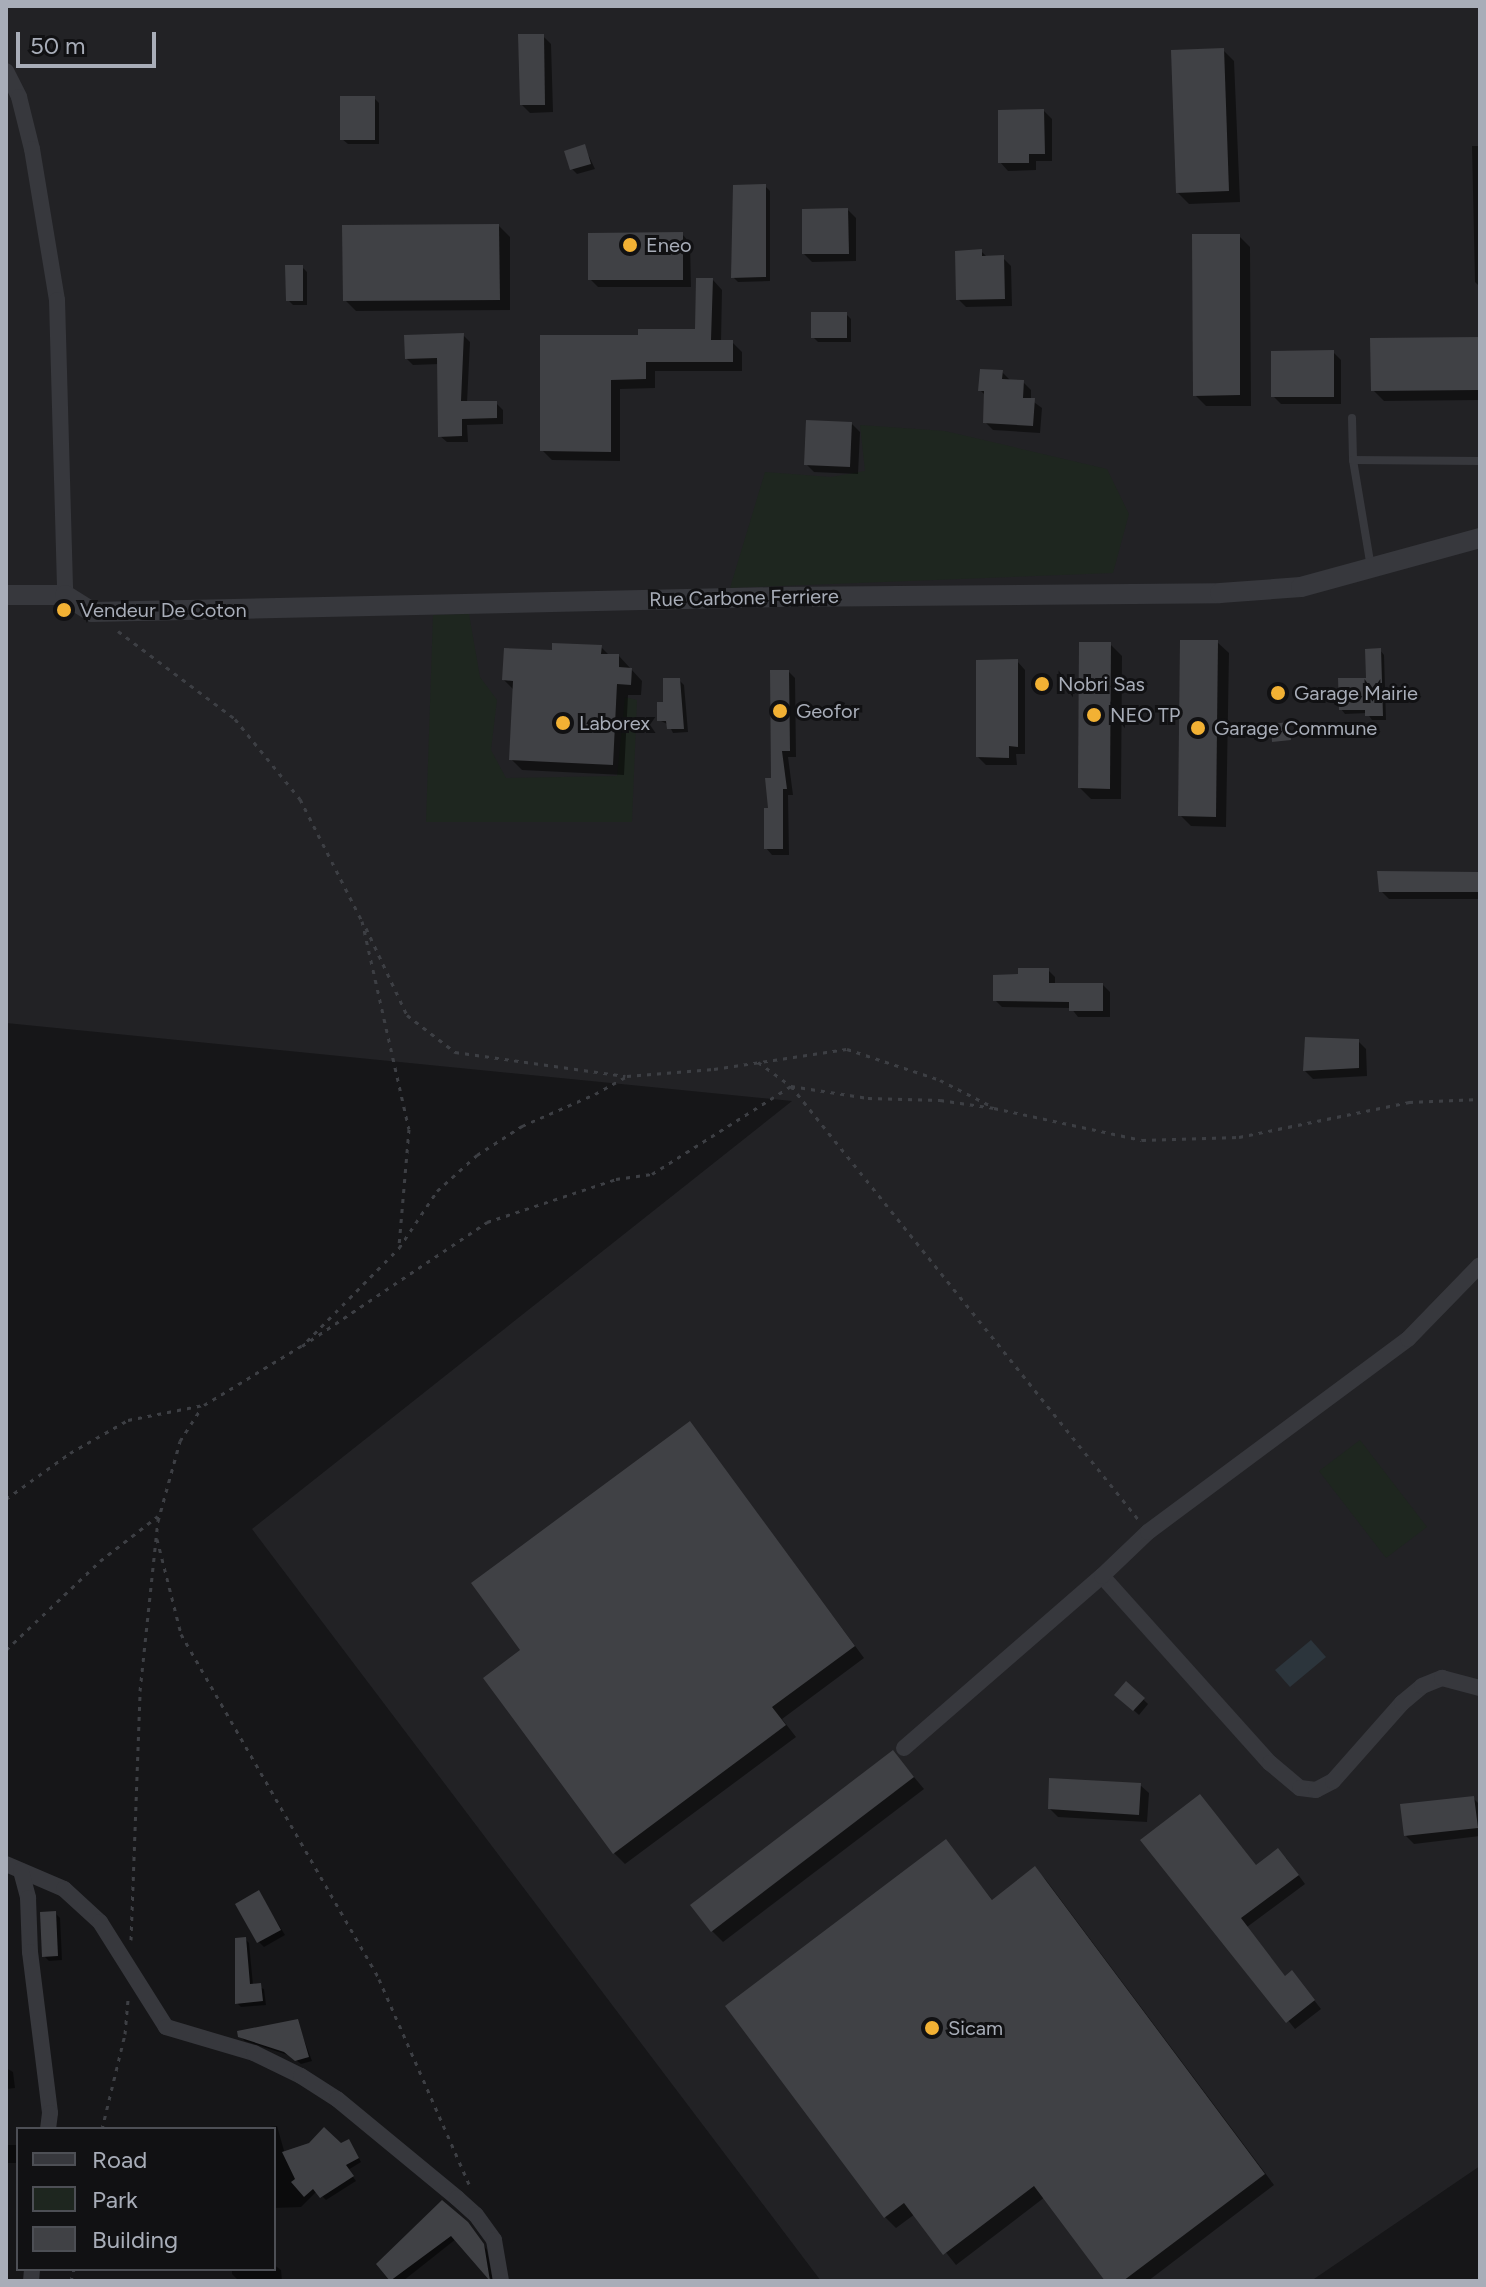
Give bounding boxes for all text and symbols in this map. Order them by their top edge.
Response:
scale bar [20,16,160,66]
text: 50 m [30,31,86,60]
place label: Eneo [646,233,692,257]
marker: Eneo [621,236,639,254]
street label: Rue Carbone Ferriere [649,584,839,612]
place label: Vendeur De Coton [80,598,247,622]
marker: Vendeur De Coton [55,601,73,619]
place label: Nobri Sas [1058,672,1145,696]
marker: Nobri Sas [1033,675,1051,693]
place label: Garage Mairie [1294,681,1418,705]
marker: Garage Mairie [1269,684,1287,702]
place label: Geofor [796,699,859,723]
marker: Geofor [771,702,789,720]
place label: NEO TP [1110,703,1180,727]
marker: NEO TP [1085,706,1103,724]
place label: Laborex [579,711,650,735]
marker: Laborex [554,714,572,732]
place label: Garage Commune [1214,716,1377,740]
marker: Garage Commune [1189,719,1207,737]
place label: Sicam [948,2016,1003,2040]
marker: Sicam [923,2019,941,2037]
legend [16,2127,276,2271]
text: Road [92,2145,147,2174]
text: Park [92,2185,138,2214]
text: Building [92,2225,178,2254]

